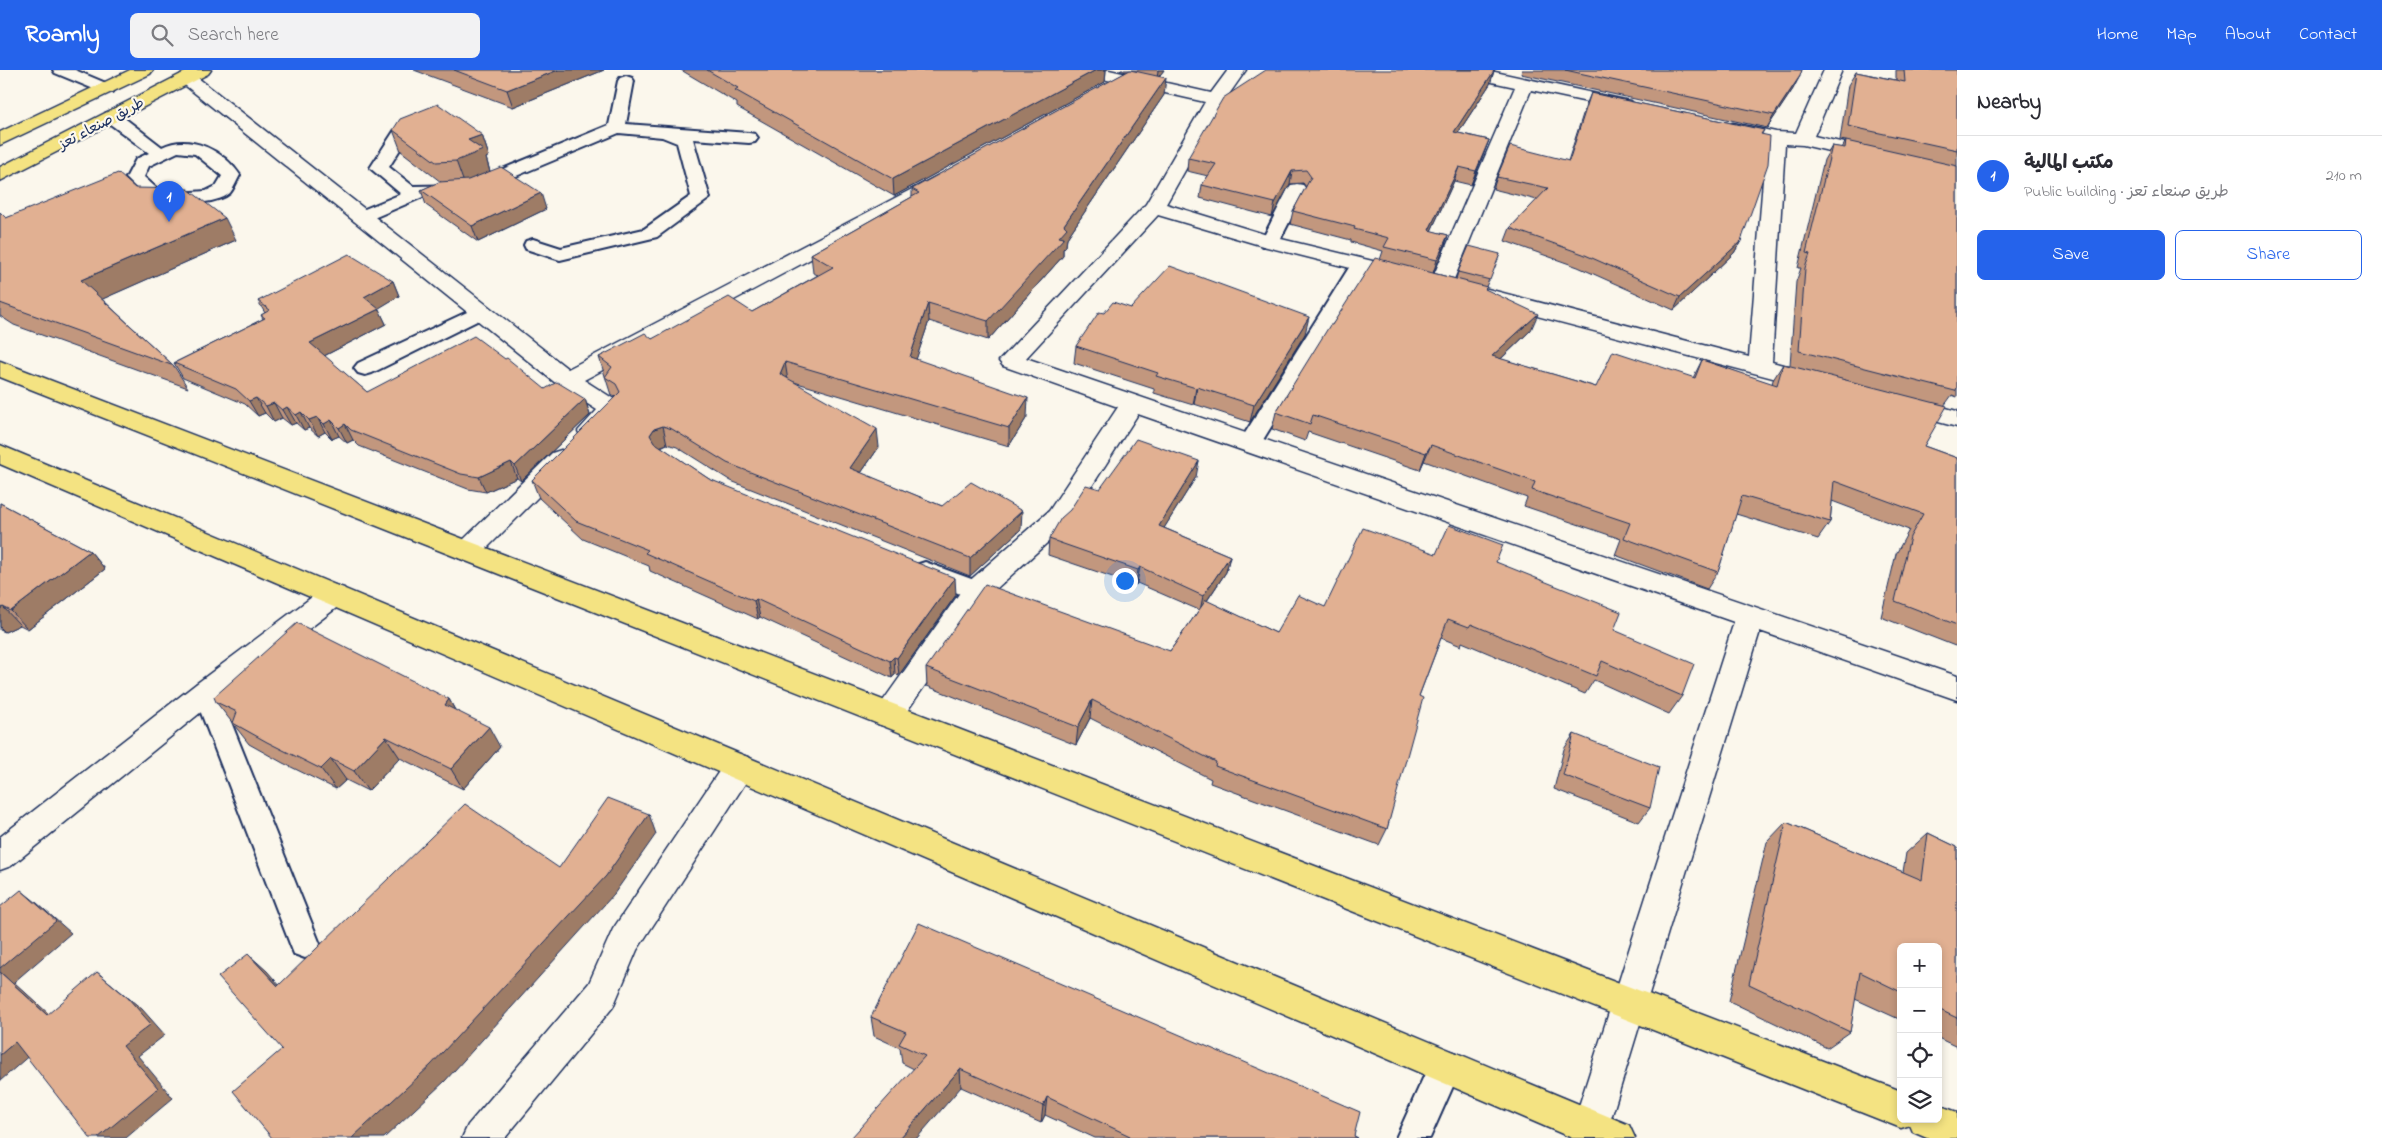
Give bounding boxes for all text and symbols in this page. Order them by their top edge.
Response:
search box [130,13,480,58]
text: Roamly [25,18,100,53]
icon: search [148,21,176,49]
text: Search here [188,22,279,49]
text: Home [2097,22,2138,48]
text: Map [2166,22,2197,48]
text: About [2225,22,2271,48]
text: Contact [2299,22,2357,48]
text: Nearby [1977,88,2041,118]
street label: طريق صنعاء تعز [53,92,148,157]
text: مكتب المالية [2024,150,2114,177]
text: 1 [1990,164,1996,188]
text: 210 m [2326,164,2362,188]
text: Public building · طريق صنعاء تعز [2024,180,2229,204]
pin: 1 [153,181,185,222]
button: Save [1977,230,2165,280]
button: Share [2175,230,2362,280]
your location [1112,568,1138,594]
map controls [1897,943,1942,1123]
button: + [1897,943,1942,988]
button: − [1897,988,1942,1033]
button: locate [1897,1033,1942,1078]
button: layers [1897,1078,1942,1123]

